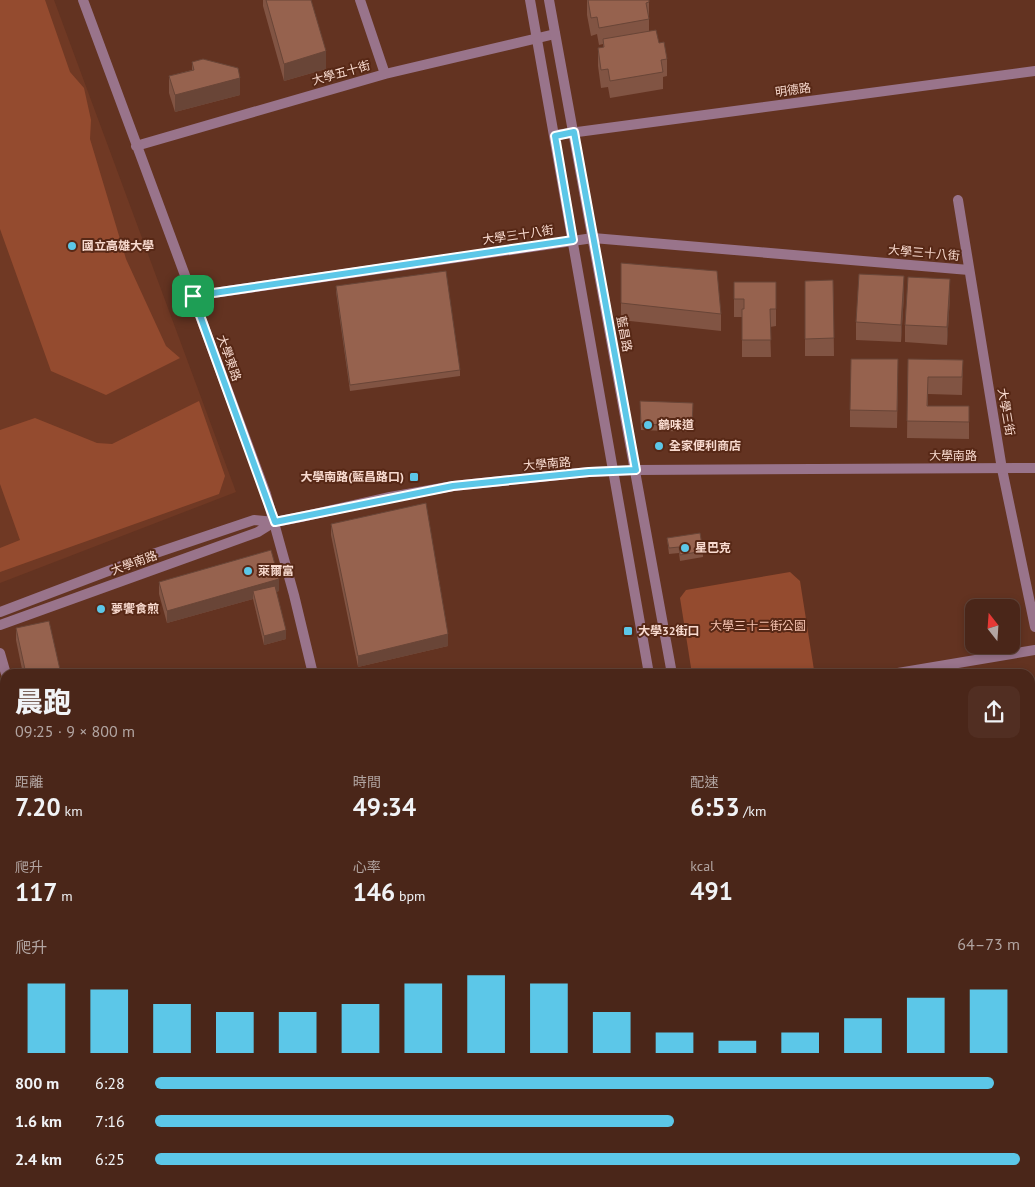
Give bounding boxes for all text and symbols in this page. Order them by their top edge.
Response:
street label: 大學五十街 [310,57,372,88]
street label: 明德路 [774,80,812,99]
street label: 大學三十八街 [481,222,555,247]
place label: 國立高雄大學 [82,238,154,253]
marker: 國立高雄大學 [66,240,78,252]
street label: 大學三十八街 [888,242,961,263]
pin [172,275,214,317]
icon: arrive [179,282,207,310]
street label: 藍昌路 [614,315,635,353]
street label: 大學東路 [214,333,245,383]
street label: 大學三街 [995,387,1018,437]
place label: 鶴味道 [658,417,694,432]
marker: 鶴味道 [642,419,654,431]
place label: 全家便利商店 [669,438,741,453]
marker: 全家便利商店 [653,440,665,452]
street label: 大學南路 [929,448,977,463]
street label: 大學南路 [522,454,572,473]
place label: 大學南路(藍昌路口) [300,469,404,484]
marker: 大學南路(藍昌路口) [408,471,420,483]
place label: 星巴克 [695,540,731,555]
marker: 星巴克 [679,542,691,554]
street label: 大學南路 [109,547,159,578]
place label: 萊爾富 [258,563,294,578]
marker: 萊爾富 [242,565,254,577]
north arrow [965,599,1020,654]
map controls [965,599,1020,654]
place label: 夢饗食煎 [111,601,159,616]
marker: 夢饗食煎 [95,603,107,615]
park label: 大學三十二街公園 [710,618,806,633]
place label: 大學32街口 [638,623,700,638]
marker: 大學32街口 [622,625,634,637]
text: 晨跑 [15,683,71,720]
button: share [968,686,1020,738]
text: 09:25 · 9 × 800 m [15,721,135,741]
text: 距離 [15,773,43,791]
text: 時間 [353,773,381,791]
text: 配速 [690,773,718,791]
text: 7.20 [15,791,61,823]
text: 49:34 [353,791,416,823]
text: 6:53 [690,791,740,823]
text: km [61,802,83,820]
text: /km [740,802,766,820]
text: kcal [690,857,714,875]
text: 爬升 [15,858,43,876]
text: 心率 [353,858,381,876]
text: 491 [690,875,733,907]
text: 117 [15,876,58,908]
text: 146 [353,876,395,908]
text: m [58,887,73,905]
text: bpm [395,887,425,905]
text: 64–73 m [957,934,1020,954]
text: 爬升 [15,937,47,957]
text: 800 m [15,1073,59,1093]
text: 6:28 [95,1073,125,1093]
text: 1.6 km [15,1111,62,1131]
text: 7:16 [95,1111,125,1131]
text: 2.4 km [15,1149,62,1169]
text: 6:25 [95,1149,125,1169]

